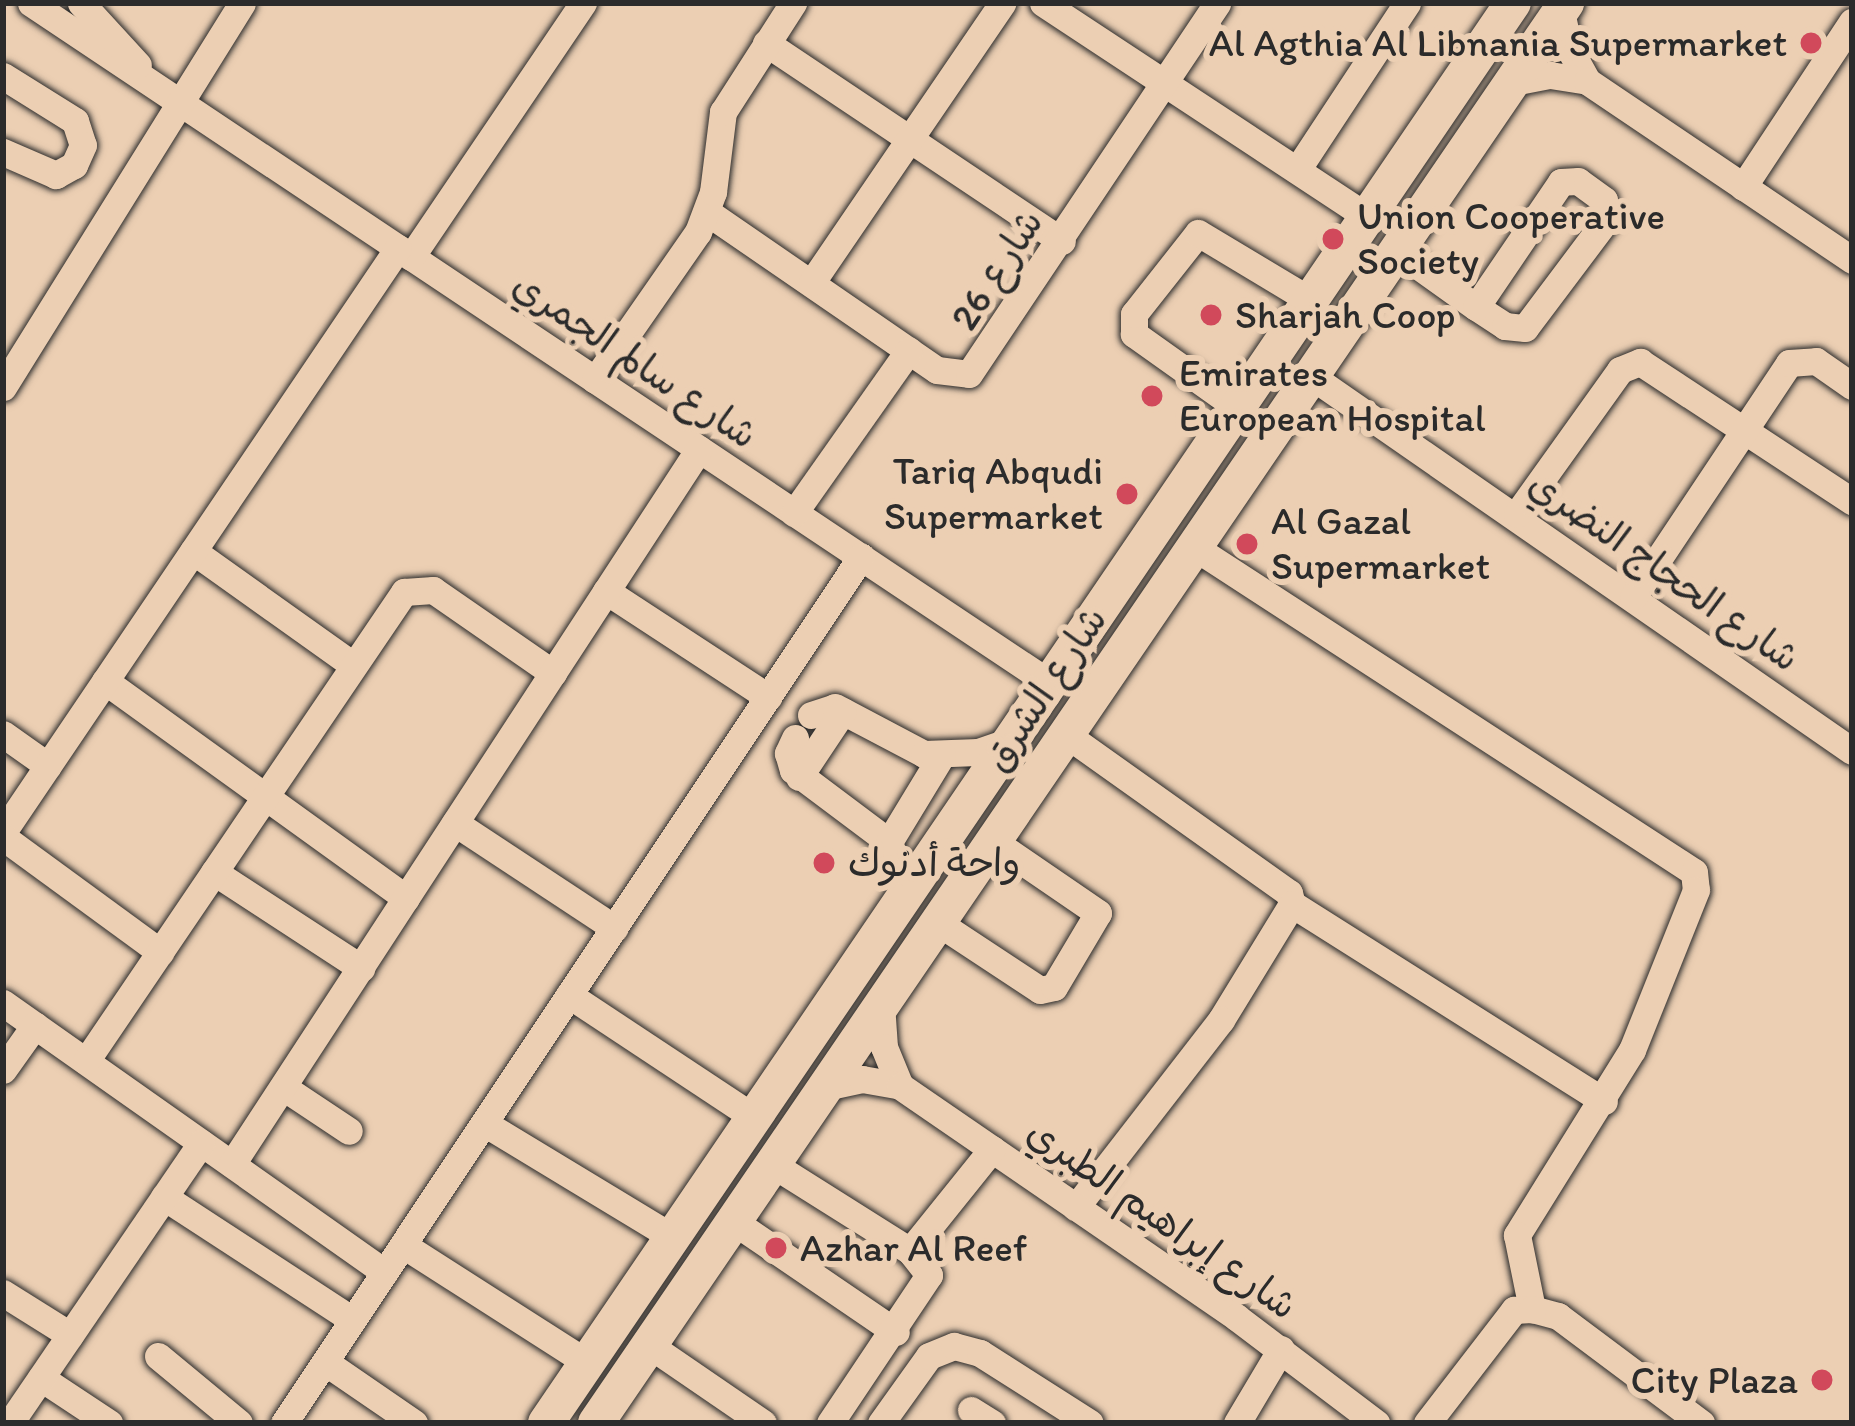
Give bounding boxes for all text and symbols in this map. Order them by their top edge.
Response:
place label: Al Agthia Al Libnania Supermarket [1209,20,1787,66]
marker: Al Agthia Al Libnania Supermarket [1798,30,1824,56]
place label: Union Cooperative Society [1357,194,1665,285]
street label: شارع 26 [941,201,1053,339]
marker: Union Cooperative Society [1320,226,1346,252]
street label: شارع سالم الجمري [504,261,766,459]
place label: Sharjah Coop [1235,292,1457,338]
marker: Sharjah Coop [1198,302,1224,328]
place label: Emirates European Hospital [1179,351,1486,442]
marker: Emirates European Hospital [1136,380,1168,412]
place label: Tariq Abqudi Supermarket [884,449,1103,540]
street label: شارع الحجاج النضري [1520,460,1808,682]
marker: Tariq Abqudi Supermarket [1114,481,1140,507]
place label: Al Gazal Supermarket [1271,499,1490,590]
marker: Al Gazal Supermarket [1234,531,1260,557]
street label: شارع الشرق [973,598,1117,780]
place label: واحة أدنوك [848,840,1020,886]
marker: واحة أدنوك [811,850,837,876]
street label: شارع إبراهيم الطبري [1018,1108,1306,1330]
place label: Azhar Al Reef [800,1225,1028,1271]
marker: Azhar Al Reef [763,1235,789,1261]
place label: City Plaza [1631,1357,1798,1403]
marker: City Plaza [1809,1367,1835,1393]

